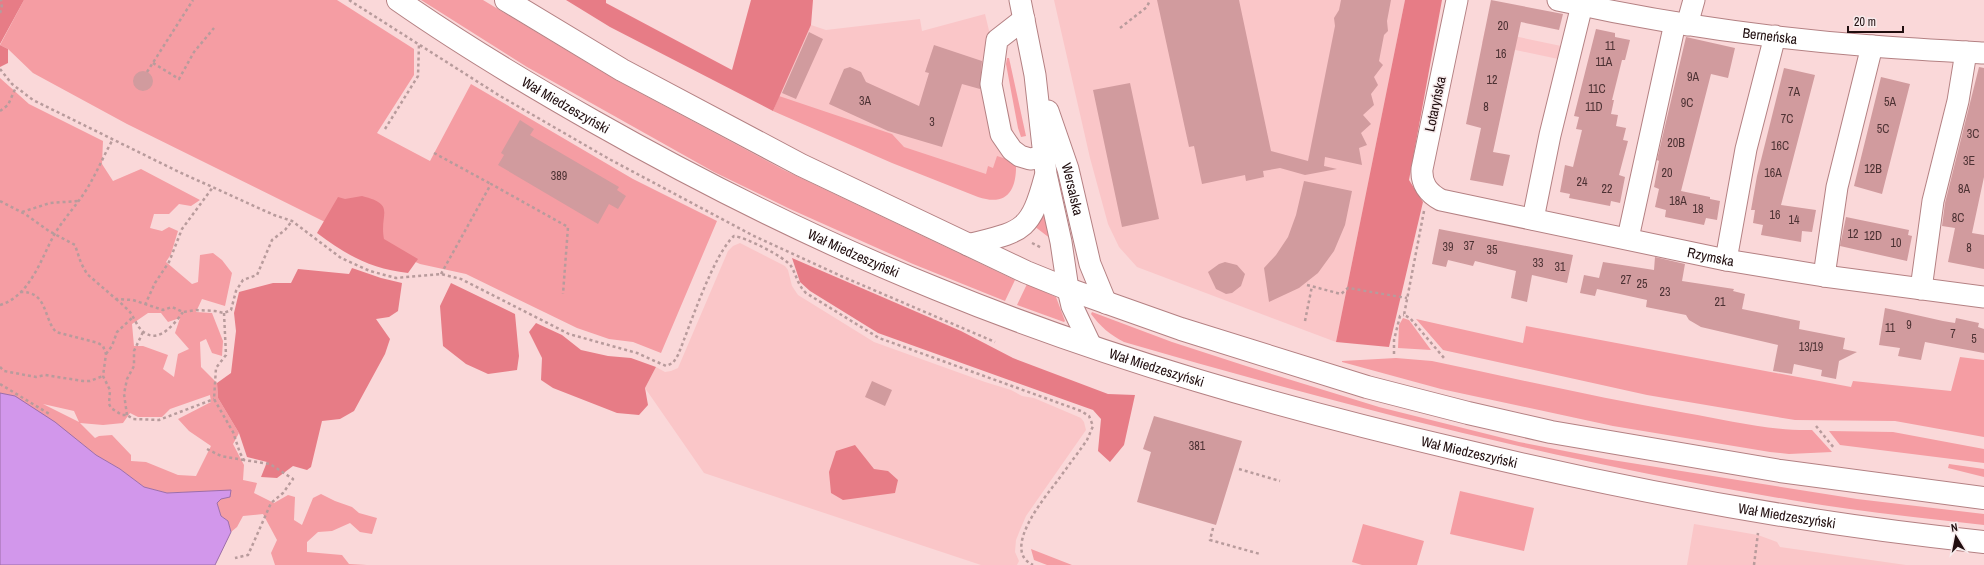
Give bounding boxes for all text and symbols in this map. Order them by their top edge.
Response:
scale bar [1848,8,1903,34]
text: 20 m [1854,14,1876,30]
house number: 20 [1498,18,1508,34]
street label: Berneńska [1741,24,1799,48]
house number: 11 [1605,38,1616,54]
house number: 16 [1496,46,1506,62]
house number: 11A [1596,54,1613,70]
house number: 9A [1687,69,1699,85]
house number: 12 [1487,72,1497,88]
street label: Wał Miedzeszyński [518,73,613,138]
street label: Lotaryńska [1420,74,1450,133]
house number: 11C [1588,81,1606,97]
house number: 7A [1788,84,1800,100]
house number: 3A [859,93,871,109]
house number: 5A [1884,94,1896,110]
house number: 9C [1681,95,1693,111]
house number: 8 [1483,99,1489,115]
house number: 11D [1585,99,1603,115]
house number: 7C [1781,111,1793,127]
house number: 3 [929,114,935,130]
house number: 5C [1877,121,1889,137]
house number: 3C [1967,126,1979,142]
house number: 20B [1667,135,1685,151]
house number: 16C [1771,138,1789,154]
house number: 3E [1963,153,1975,169]
street label: Wersalska [1058,160,1088,218]
house number: 12B [1864,161,1882,177]
house number: 20 [1662,165,1672,181]
house number: 16A [1764,165,1782,181]
house number: 389 [551,168,567,184]
house number: 24 [1577,174,1588,190]
house number: 22 [1602,181,1612,197]
house number: 8A [1958,181,1970,197]
house number: 18A [1669,193,1687,209]
house number: 18 [1693,201,1703,217]
house number: 16 [1770,207,1780,223]
house number: 8C [1952,210,1964,226]
house number: 14 [1789,212,1800,228]
street label: Wał Miedzeszyński [805,225,902,281]
house number: 12 [1848,226,1858,242]
house number: 12D [1864,228,1882,244]
house number: 10 [1891,235,1901,251]
house number: 37 [1464,238,1475,254]
house number: 39 [1443,239,1453,255]
house number: 8 [1966,240,1972,256]
house number: 35 [1487,242,1498,258]
street label: Rzymska [1686,243,1736,270]
house number: 33 [1533,255,1543,271]
house number: 31 [1555,259,1566,275]
house number: 27 [1621,272,1632,288]
house number: 25 [1637,276,1648,292]
house number: 23 [1660,284,1670,300]
house number: 21 [1715,294,1726,310]
house number: 9 [1906,317,1912,333]
house number: 11 [1885,320,1896,336]
house number: 7 [1950,326,1956,342]
house number: 5 [1971,331,1977,347]
house number: 13/19 [1799,339,1823,355]
street label: Wał Miedzeszyński [1107,344,1206,391]
street label: Wał Miedzeszyński [1419,432,1519,472]
house number: 381 [1189,438,1206,454]
street label: Wał Miedzeszyński [1737,499,1837,532]
north arrow [1936,517,1976,557]
text: N [1950,520,1959,535]

